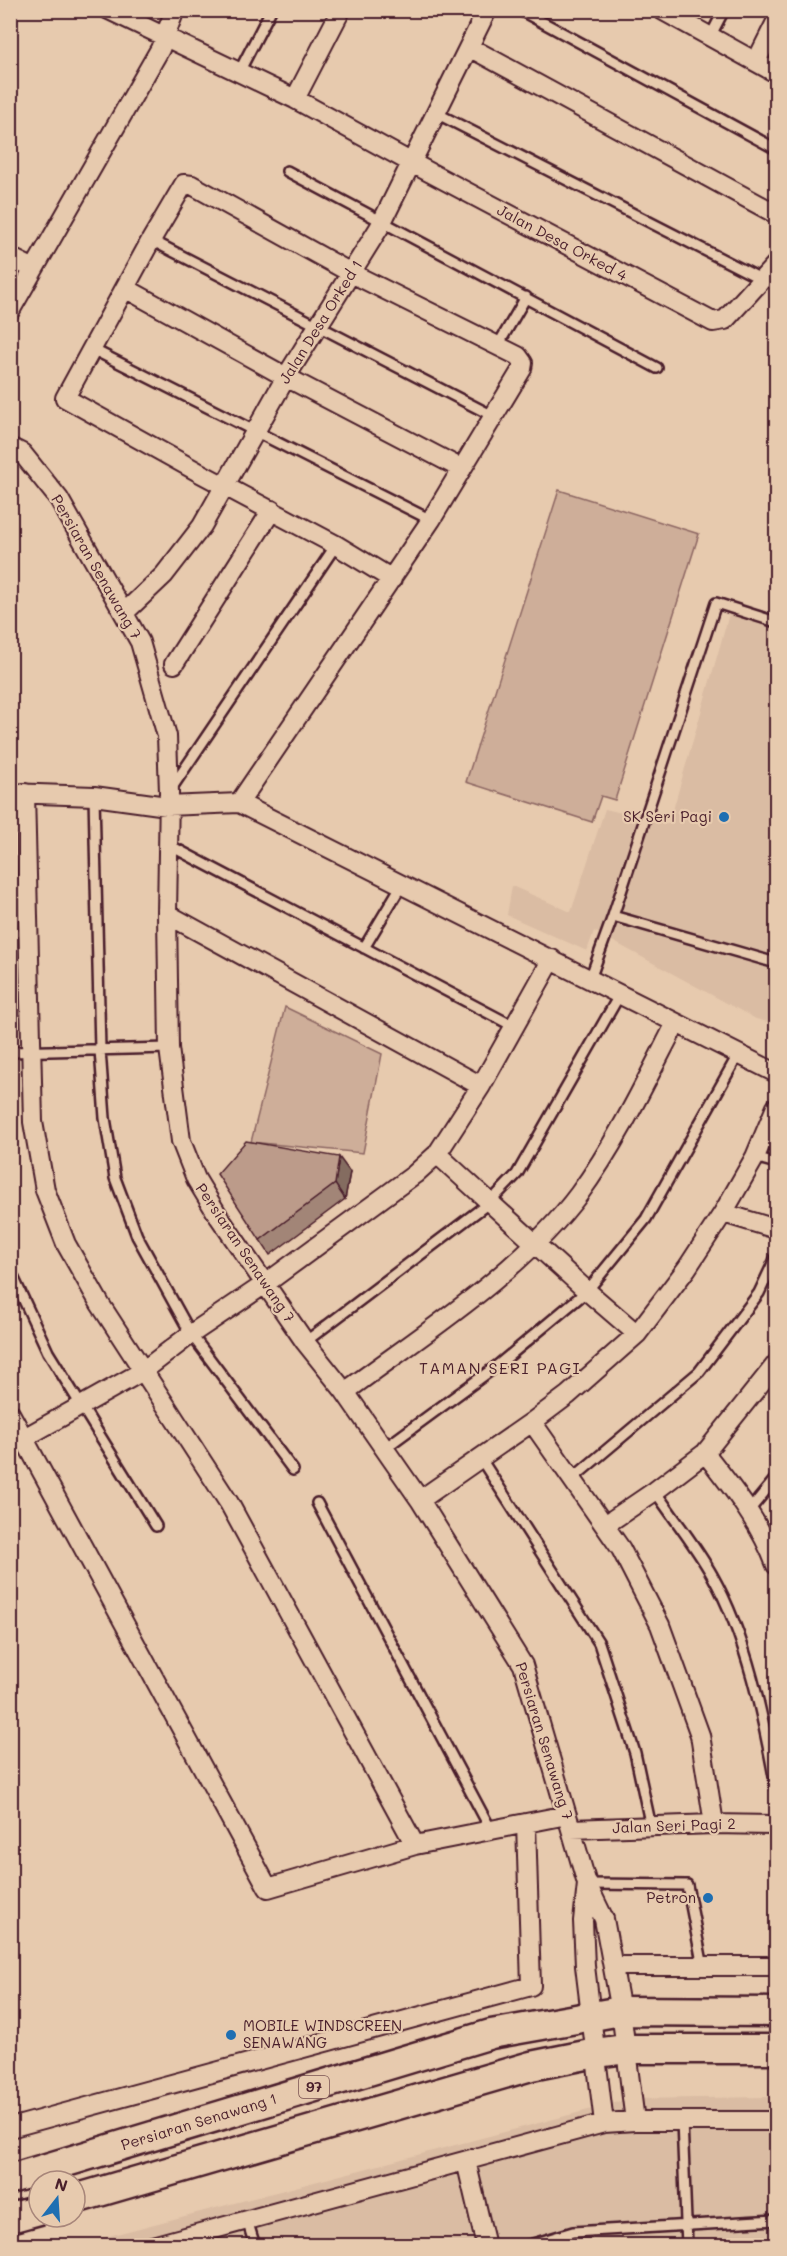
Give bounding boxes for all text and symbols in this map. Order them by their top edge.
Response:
street label: Jalan Desa Orked 4 [494,199,631,285]
street label: Jalan Desa Orked 1 [274,256,366,387]
street label: Persiaran Senawang 7 [47,491,146,642]
place label: SK Seri Pagi [623,806,712,826]
marker: SK Seri Pagi [717,810,731,824]
street label: Persiaran Senawang 7 [192,1179,300,1326]
district label: TAMAN SERI PAGI [419,1357,581,1378]
street label: Persiaran Senawang 7 [511,1660,578,1822]
street label: Jalan Seri Pagi 2 [612,1813,736,1837]
place label: Petron [646,1887,696,1907]
marker: Petron [701,1891,715,1905]
place label: MOBILE WINDSCREEN SENAWANG [243,2015,402,2052]
marker: MOBILE WINDSCREEN SENAWANG [224,2028,238,2042]
road number: 97 [299,2076,329,2098]
street label: Persiaran Senawang 1 [118,2088,279,2154]
north arrow [27,2169,87,2229]
text: N [53,2172,70,2196]

